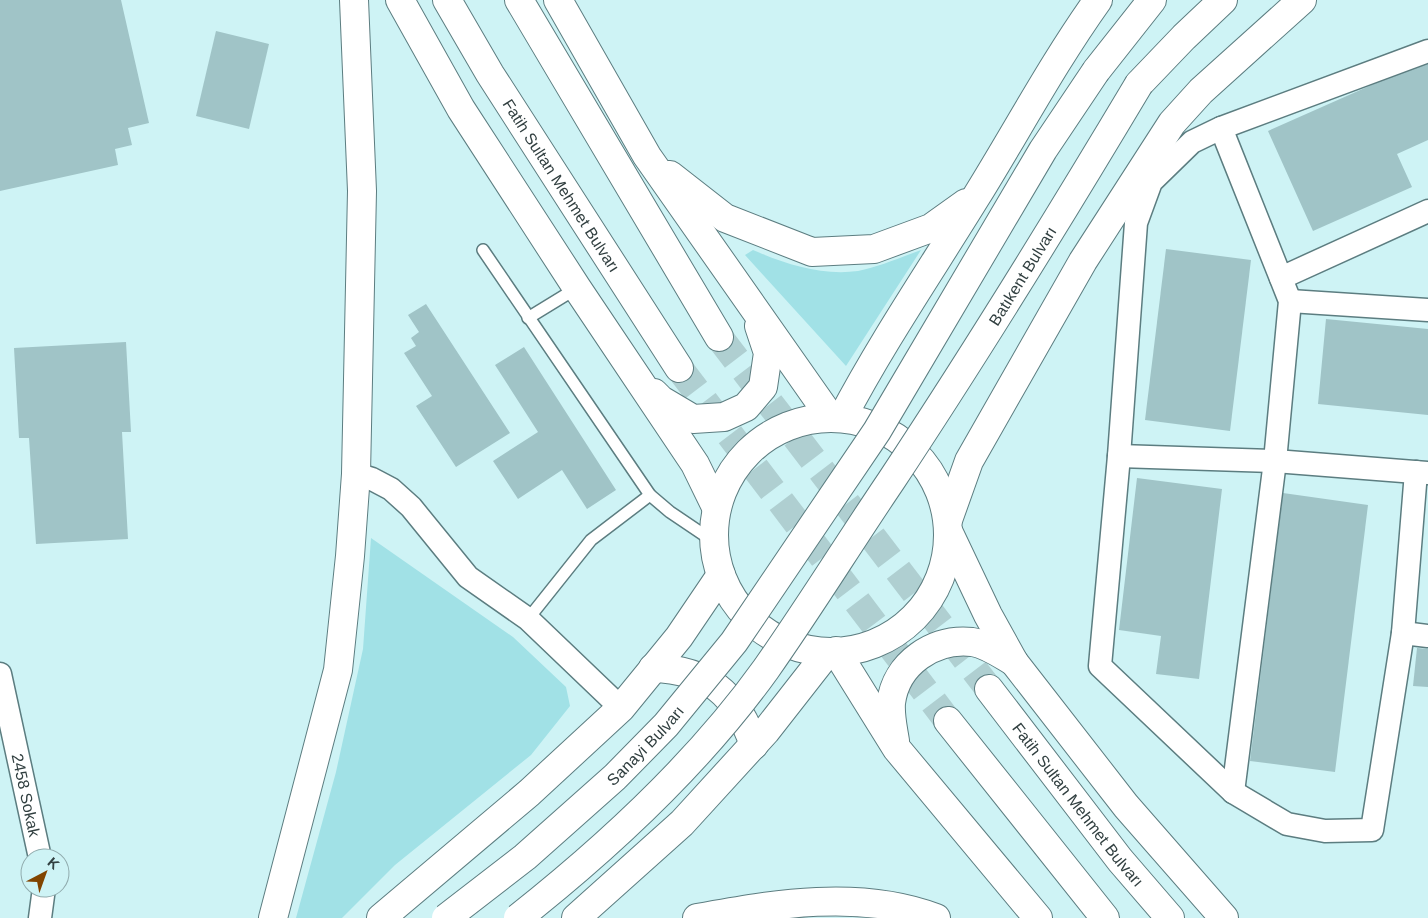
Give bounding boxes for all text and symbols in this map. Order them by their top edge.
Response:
street label: Fatih Sultan Mehmet Bulvarı [499,96,623,275]
street label: Batıkent Bulvarı [986,224,1060,328]
street label: Sanayi Bulvarı [604,702,687,789]
street label: Fatih Sultan Mehmet Bulvarı [1009,720,1147,890]
street label: 2458 Sokak [9,752,43,839]
north arrow [20,848,70,898]
text: K [44,854,63,873]

